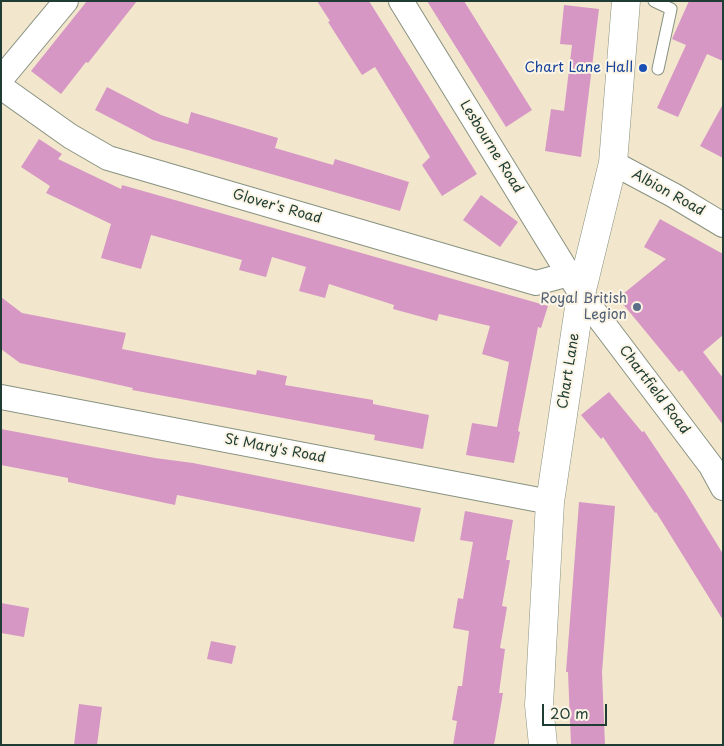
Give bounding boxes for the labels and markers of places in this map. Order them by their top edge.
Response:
place label: Chart Lane Hall [524,60,633,76]
marker: Chart Lane Hall [637,62,649,74]
place label: Royal British Legion [540,291,627,324]
marker: Royal British Legion [631,301,643,313]

